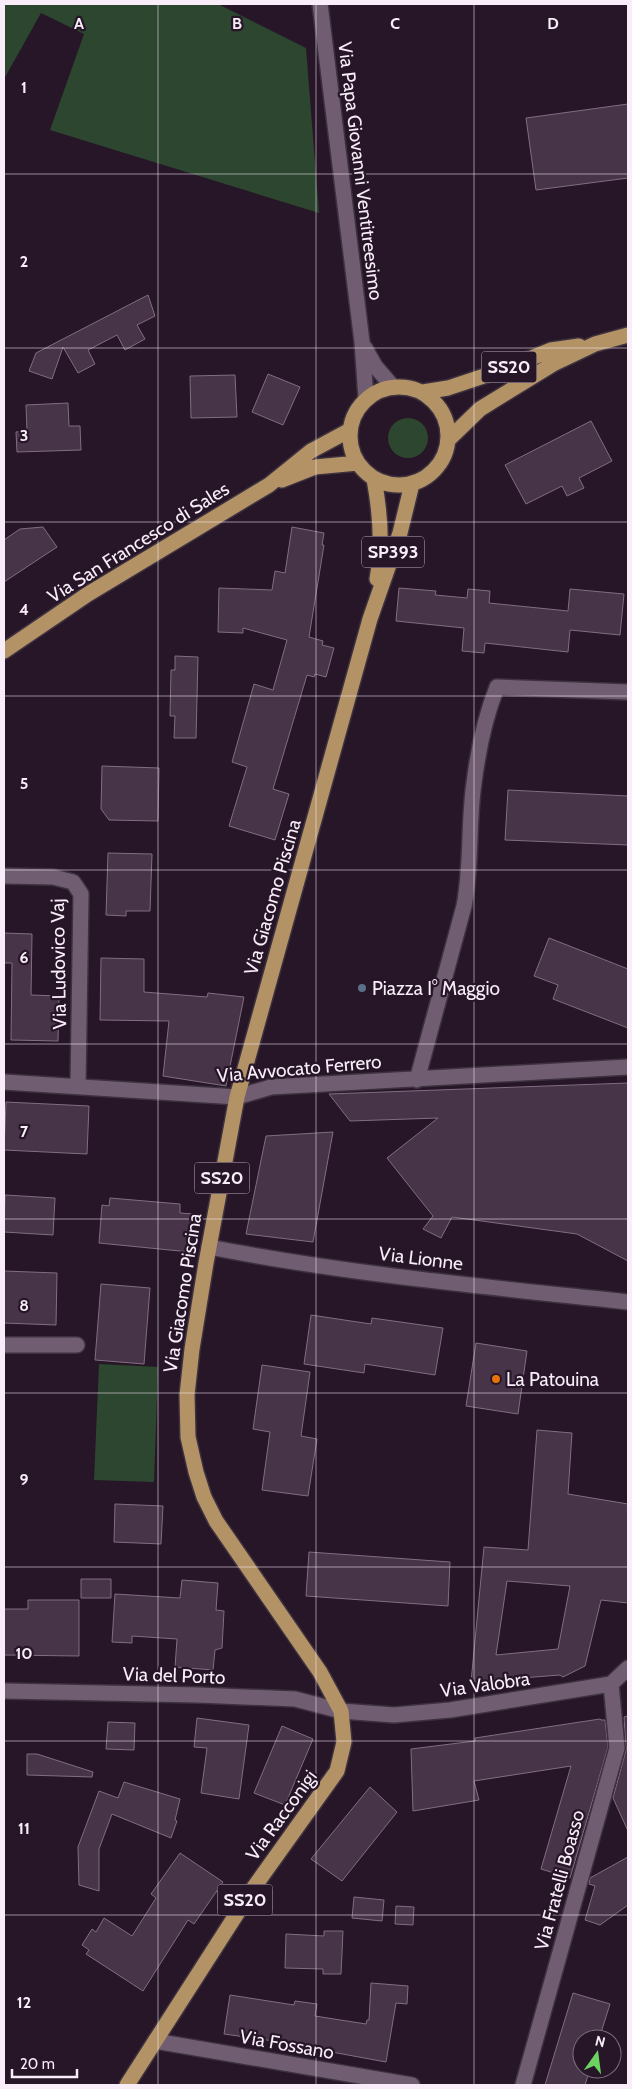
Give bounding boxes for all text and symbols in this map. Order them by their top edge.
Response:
text: A [74,14,84,33]
text: B [232,14,242,33]
text: C [390,14,400,33]
text: D [547,14,559,33]
street label: Via Papa Giovanni Ventitreesimo [333,41,388,302]
text: 1 [21,78,27,97]
text: 2 [20,252,28,271]
road number: SS20 [482,352,536,382]
text: 3 [20,426,28,445]
street label: Via San Francesco di Sales [43,477,234,608]
road number: SP393 [362,536,424,568]
text: 4 [19,600,29,619]
text: 5 [20,774,28,793]
street label: Via Giacomo Piscina [239,817,306,978]
street label: Via Ludovico Vaj [46,899,71,1029]
text: 6 [20,948,29,967]
place label: Piazza I° Maggio [372,977,500,1000]
marker: Piazza I° Maggio [356,982,368,994]
street label: Via Avvocato Ferrero [216,1050,382,1087]
text: 7 [20,1122,29,1141]
road number: SS20 [194,1162,250,1194]
street label: Via Giacomo Piscina [159,1212,206,1374]
street label: Via Lionne [377,1242,465,1275]
text: 8 [19,1296,29,1315]
place label: La Patouina [506,1368,599,1391]
marker: La Patouina [490,1373,502,1385]
text: 9 [20,1470,29,1489]
text: 10 [15,1644,33,1663]
street label: Via del Porto [122,1662,226,1689]
street label: Via Valobra [439,1667,531,1702]
street label: Via Racconigi [241,1766,322,1865]
street label: Via Fratelli Boasso [530,1808,589,1953]
text: 11 [18,1819,30,1838]
road number: SS20 [218,1884,272,1916]
text: 12 [17,1993,31,2012]
street label: Via Fossano [238,2025,336,2064]
north arrow [572,2029,622,2079]
text: N [593,2031,607,2051]
scale bar [12,2046,78,2078]
text: 20 m [20,2055,55,2073]

